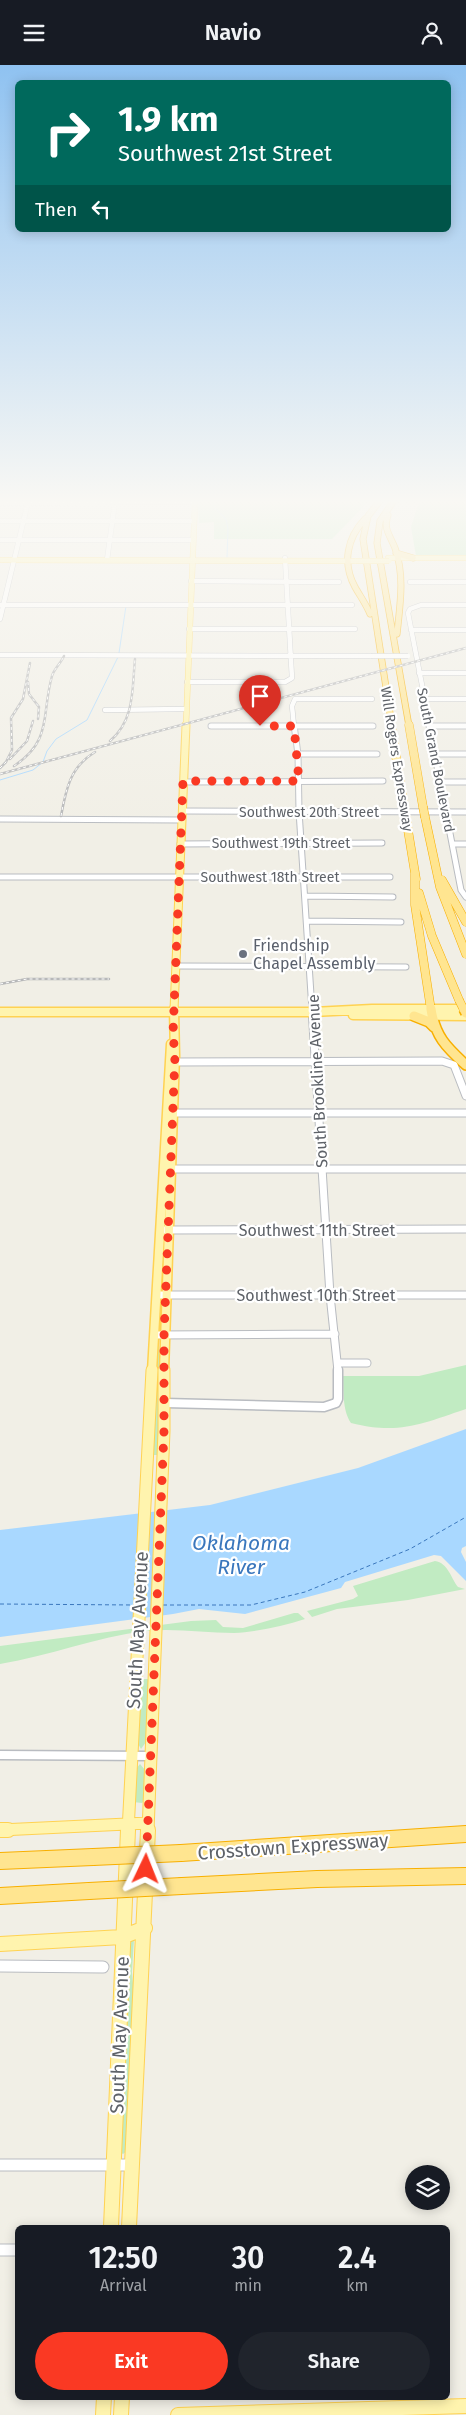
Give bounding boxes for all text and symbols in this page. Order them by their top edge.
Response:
icon: menu [20,19,48,47]
text: Navio [205,19,261,46]
icon: person [418,19,446,47]
text: 1.9 km [118,98,219,140]
icon: right [35,100,100,165]
text: Southwest 21st Street [118,140,332,167]
icon: left [87,195,115,223]
text: Then [35,198,77,221]
pin [239,675,281,726]
icon: arrive [246,682,274,710]
street label: Will Rogers Expressway [377,686,416,833]
street label: South Grand Boulevard [413,686,458,834]
street label: Southwest 20th Street [239,804,380,821]
street label: Southwest 19th Street [212,835,351,852]
street label: Southwest 18th Street [201,869,340,886]
place label: Friendship Chapel Assembly [253,936,375,973]
marker: Friendship Chapel Assembly [237,948,249,960]
street label: South Brookline Avenue [303,994,332,1168]
street label: Southwest 11th Street [239,1221,396,1240]
street label: Southwest 10th Street [237,1286,396,1305]
water label: Oklahoma River [192,1530,290,1580]
street label: South May Avenue [122,1551,153,1709]
street label: Crosstown Expressway [197,1828,390,1865]
position arrow [119,1842,171,1894]
street label: South May Avenue [105,1956,134,2114]
map controls [405,2165,450,2210]
button: layers [405,2165,450,2210]
text: 12:50 [89,2240,158,2276]
text: 30 [232,2240,264,2276]
text: 2.4 [338,2240,377,2276]
text: Arrival [100,2276,147,2295]
text: min [234,2276,262,2295]
text: km [346,2276,368,2295]
button: Exit [35,2332,228,2390]
button: Share [238,2332,430,2390]

